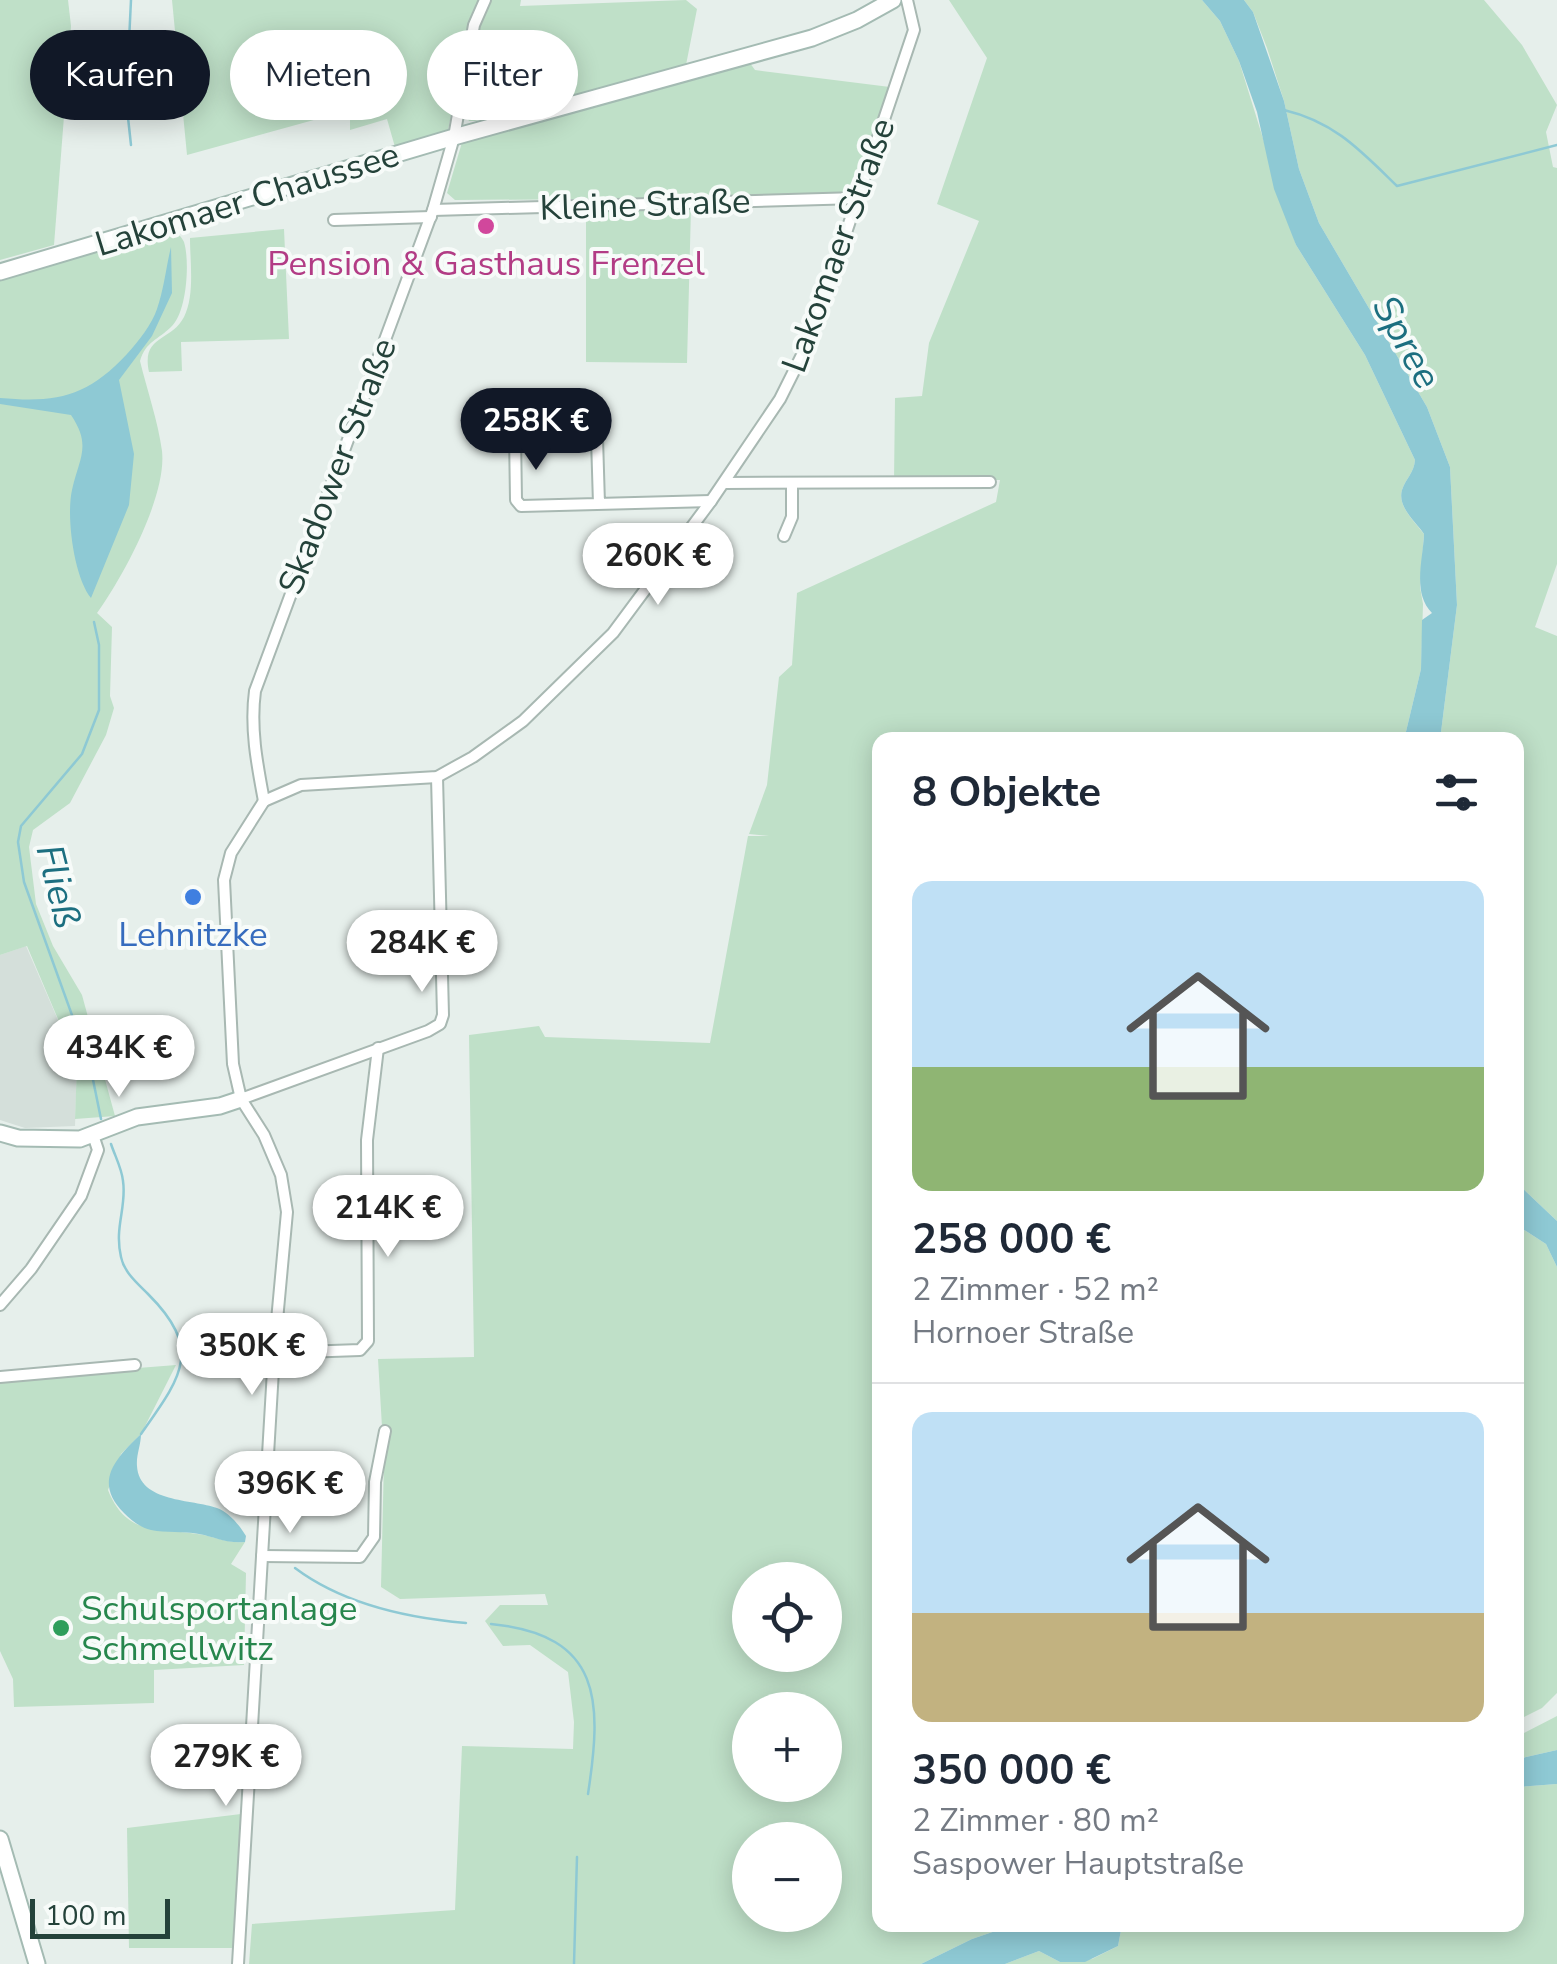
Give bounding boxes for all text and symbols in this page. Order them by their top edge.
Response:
chip: Kaufen [30,30,210,120]
chip: Mieten [230,30,407,120]
chip: Filter [427,30,578,120]
street label: Lakomaer Straße [771,111,906,379]
street label: Lakomaer Chaussee [90,131,405,268]
street label: Kleine Straße [539,177,751,232]
marker: Pension & Gasthaus Frenzel [475,215,497,237]
place label: Pension & Gasthaus Frenzel [267,240,705,287]
water label: Spree [1360,286,1453,398]
street label: Skadower Straße [267,331,408,601]
pin: 258K € [455,388,617,473]
text: 258K € [483,399,589,442]
pin: 260K € [577,523,739,608]
text: 260K € [605,534,711,577]
text: 8 Objekte [912,764,1101,821]
icon: filters [1429,765,1484,820]
water label: Fließ [24,839,93,933]
marker: Lehnitzke [182,886,204,908]
pin: 284K € [341,910,503,995]
place label: Lehnitzke [118,911,268,958]
text: 284K € [369,921,475,964]
icon: home [1108,946,1288,1126]
pin: 434K € [38,1015,200,1100]
text: 434K € [66,1026,172,1069]
pin: 214K € [307,1175,469,1260]
text: 214K € [335,1186,441,1229]
text: 258 000 € [912,1211,1111,1268]
text: 2 Zimmer · 52 m² [912,1268,1159,1311]
text: Hornoer Straße [912,1311,1134,1354]
pin: 350K € [171,1313,333,1398]
text: 350K € [199,1324,305,1367]
pin: 396K € [209,1451,371,1536]
text: 396K € [237,1462,343,1505]
icon: home [1108,1477,1288,1657]
map controls [732,1562,842,1932]
button: locate [732,1562,842,1672]
place label: Schulsportanlage Schmellwitz [81,1585,357,1672]
marker: Schulsportanlage Schmellwitz [50,1617,72,1639]
button: + [732,1692,842,1802]
pin: 279K € [145,1724,307,1809]
text: 279K € [173,1735,279,1778]
text: 350 000 € [912,1742,1111,1799]
text: 2 Zimmer · 80 m² [912,1799,1159,1842]
button: − [732,1822,842,1932]
text: Saspower Hauptstraße [912,1842,1244,1885]
scale bar [30,1894,170,1938]
text: 100 m [45,1897,127,1935]

